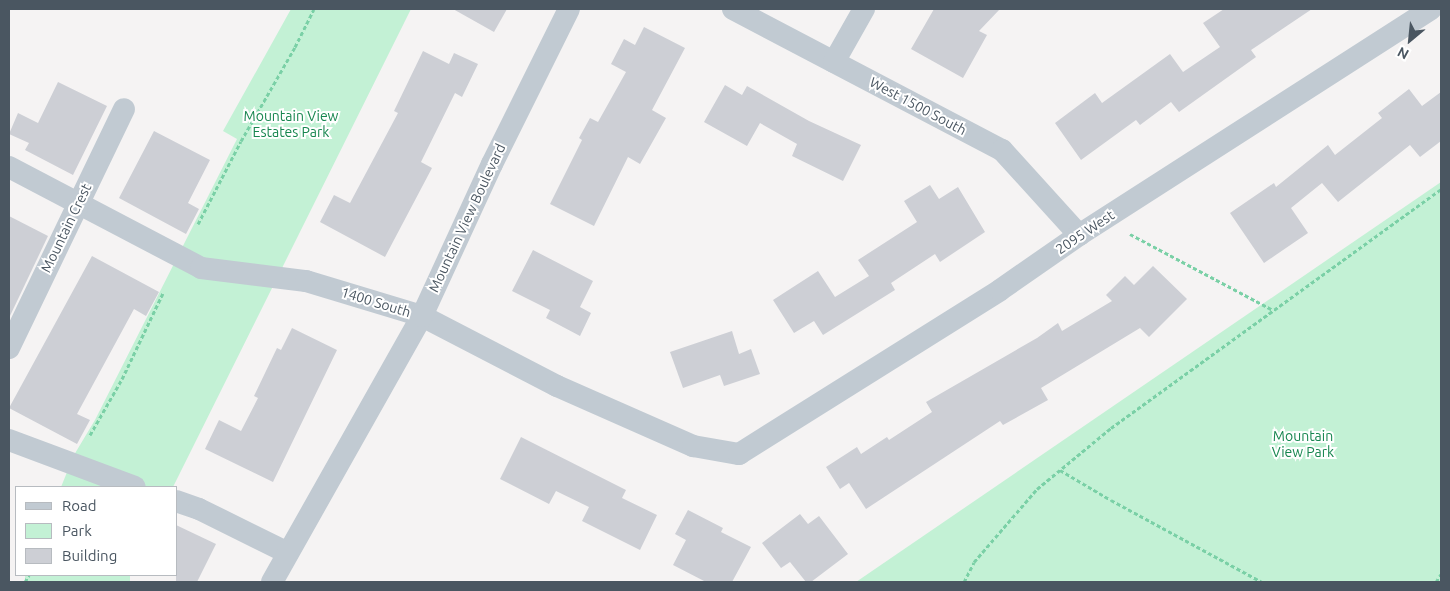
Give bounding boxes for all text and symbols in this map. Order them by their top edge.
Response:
north arrow [1385,15,1435,65]
text: N [1395,44,1411,63]
street label: West 1500 South [867,73,969,139]
park label: Mountain View Estates Park [244,108,338,140]
street label: Mountain View Boulevard [425,141,509,295]
street label: Mountain Crest [37,181,95,275]
street label: 2095 West [1053,206,1117,258]
street label: 1400 South [339,283,413,321]
park label: Mountain View Park [1272,428,1334,461]
legend [15,486,178,576]
text: Road [62,497,97,514]
text: Park [62,522,92,539]
text: Building [62,547,117,564]

